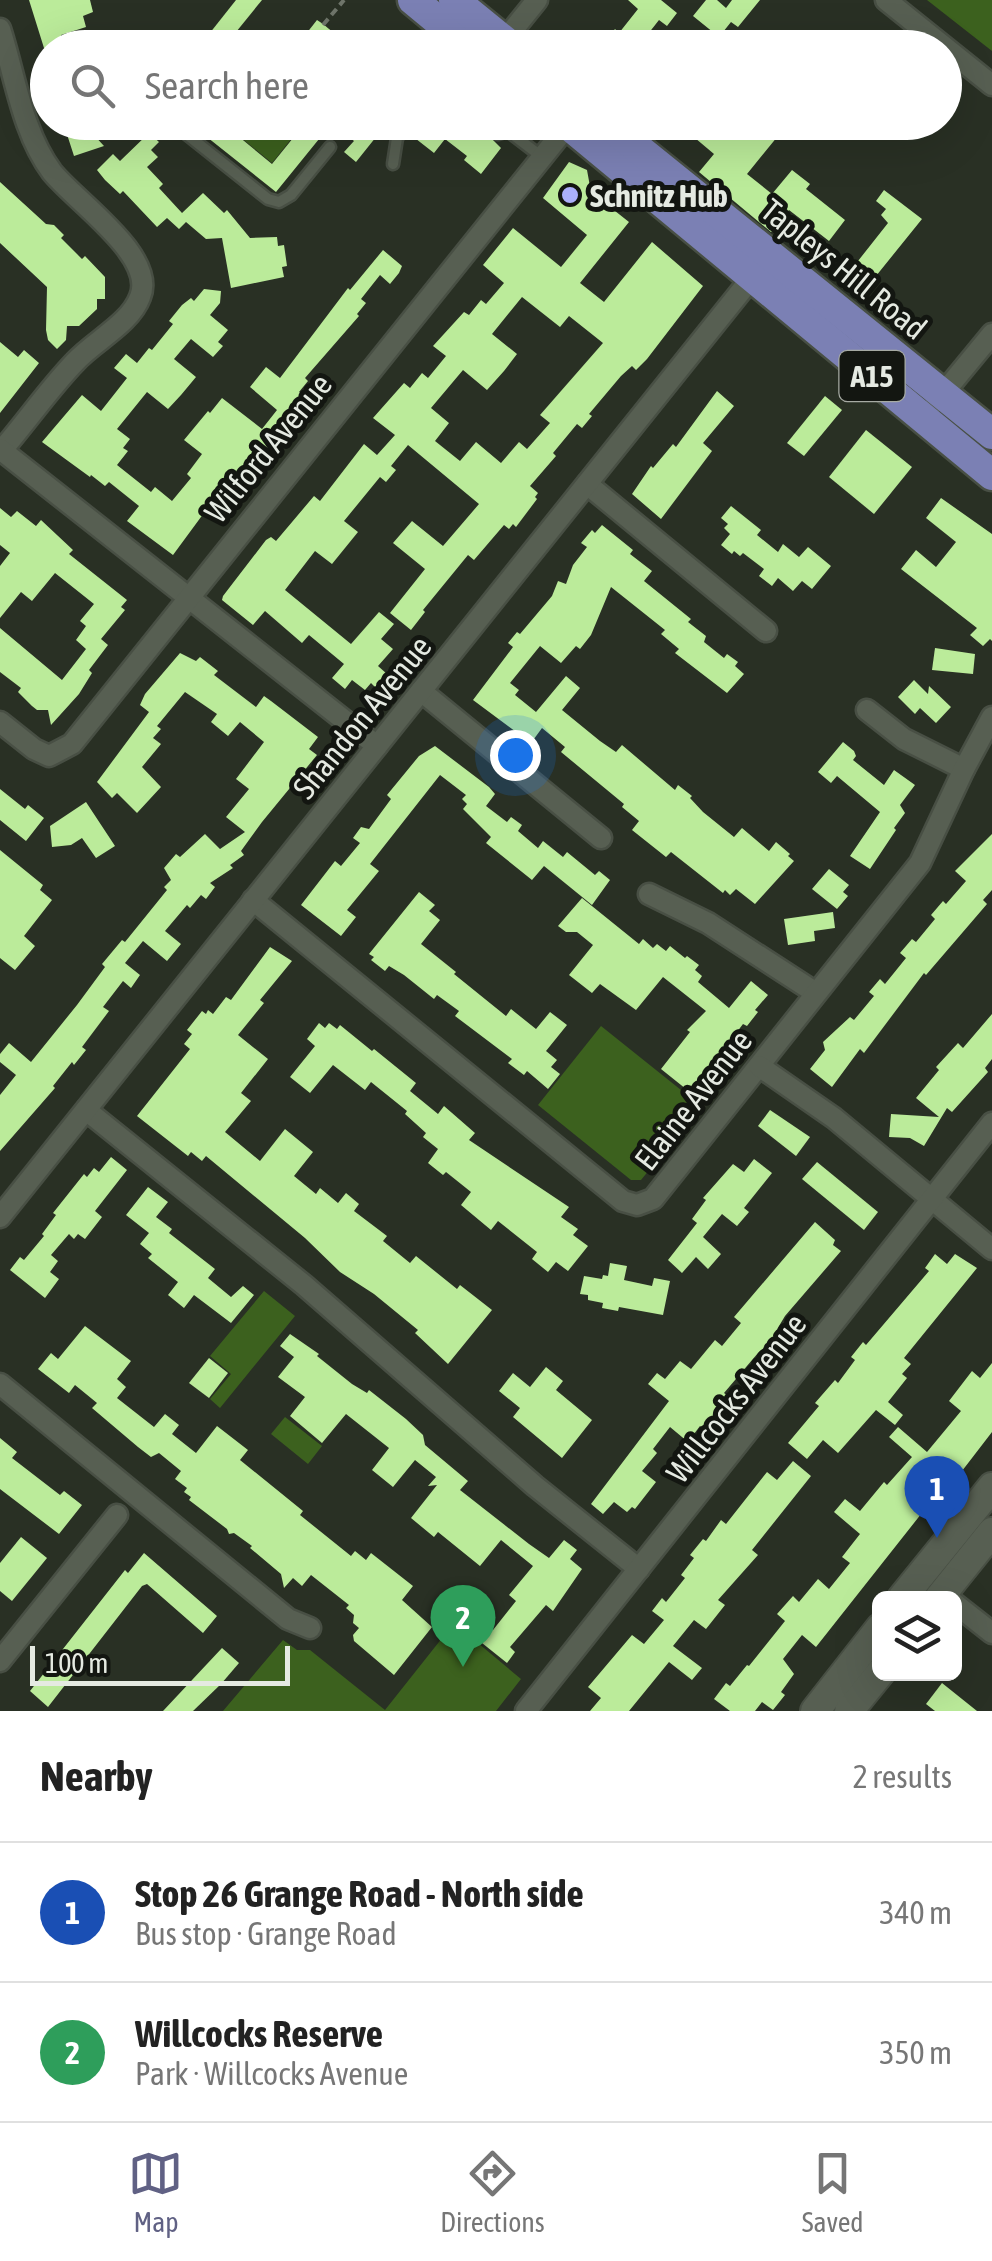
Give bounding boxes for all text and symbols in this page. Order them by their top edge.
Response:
search box [30,30,962,140]
icon: search [65,58,120,113]
text: Search here [145,64,309,107]
place label: Schnitz Hub [590,177,728,214]
marker: Schnitz Hub [559,184,581,206]
street label: Tapleys Hill Road [754,191,934,347]
road number: A15 [840,351,904,401]
street label: Wilford Avenue [197,366,339,530]
street label: Shandon Avenue [285,628,439,806]
your location [490,730,541,781]
street label: Elaine Avenue [627,1023,759,1177]
street label: Willcocks Avenue [659,1306,813,1490]
pin: 1 [904,1456,970,1538]
pin: 2 [430,1584,496,1667]
map controls [872,1591,962,1681]
button: layers [872,1591,962,1681]
scale bar [30,1641,290,1686]
text: 100 m [45,1647,108,1679]
text: Nearby [40,1752,153,1800]
text: 2 results [853,1758,952,1795]
text: Stop 26 Grange Road - North side [135,1872,584,1915]
text: 1 [65,1894,80,1931]
text: 340 m [879,1894,952,1931]
text: Bus stop · Grange Road [135,1915,397,1952]
text: Willcocks Reserve [135,2012,383,2055]
text: 2 [65,2034,80,2071]
text: 350 m [879,2034,952,2071]
text: Park · Willcocks Avenue [135,2055,408,2092]
tab: Map [128,2146,183,2238]
tab: Directions [440,2146,545,2238]
tab: Saved [802,2146,864,2238]

